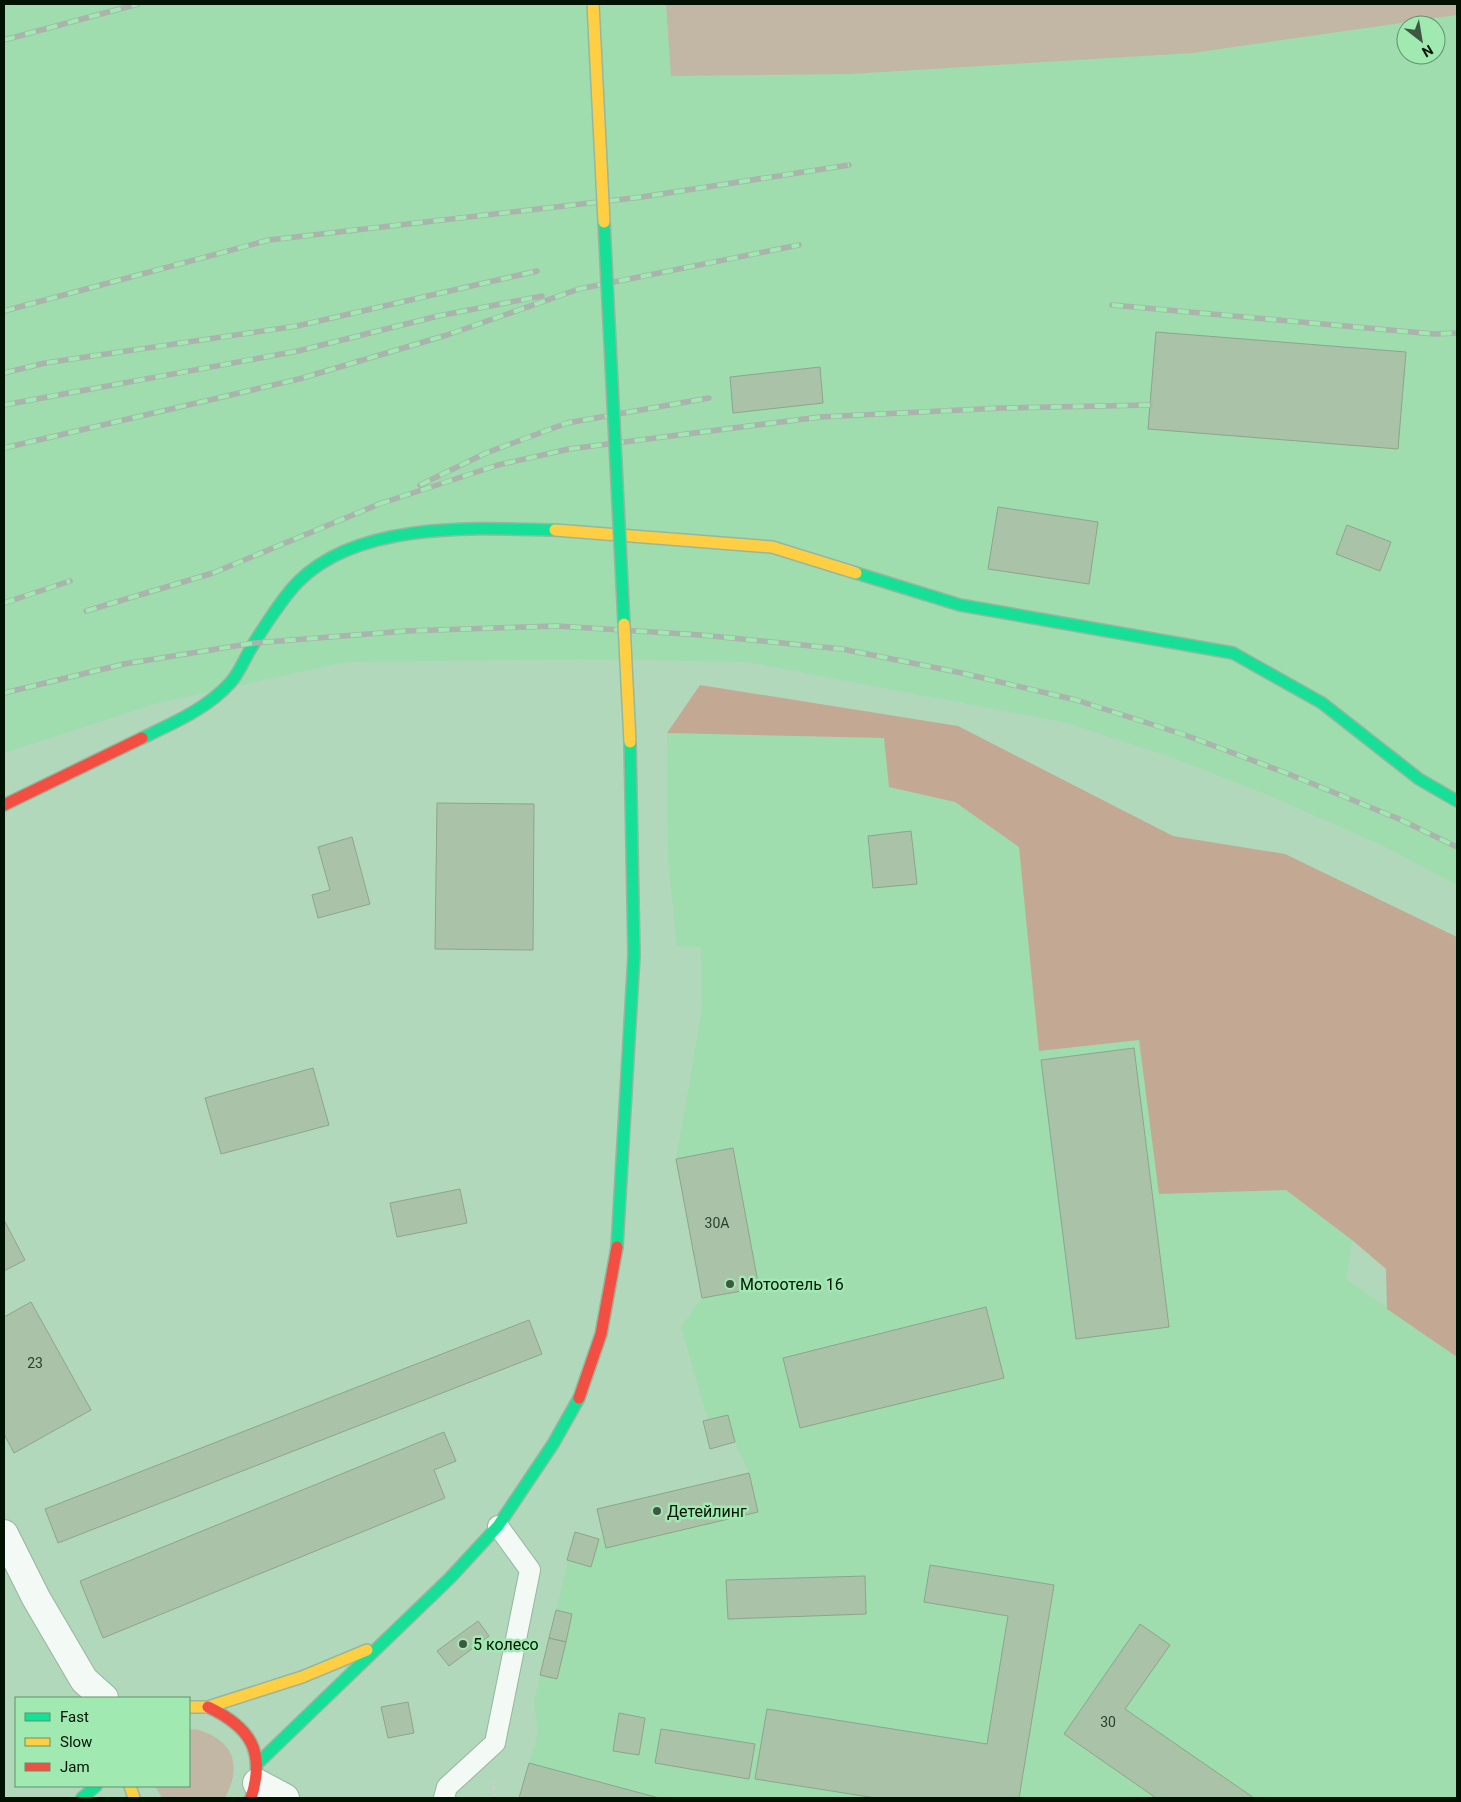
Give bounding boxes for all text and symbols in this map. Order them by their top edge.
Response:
north arrow [1396,15,1446,65]
text: N [1419,42,1436,61]
house number: 30А [705,1215,729,1231]
place label: Мотоотель 16 [740,1275,844,1294]
marker: Мотоотель 16 [724,1278,736,1290]
house number: 23 [27,1355,43,1371]
place label: Детейлинг [667,1502,747,1521]
marker: Детейлинг [651,1505,663,1517]
place label: 5 колесо [473,1635,539,1654]
marker: 5 колесо [457,1638,469,1650]
legend [15,1697,190,1787]
text: Fast [60,1708,89,1726]
house number: 30 [1100,1714,1116,1730]
text: Slow [60,1733,92,1751]
text: Jam [60,1758,90,1776]

